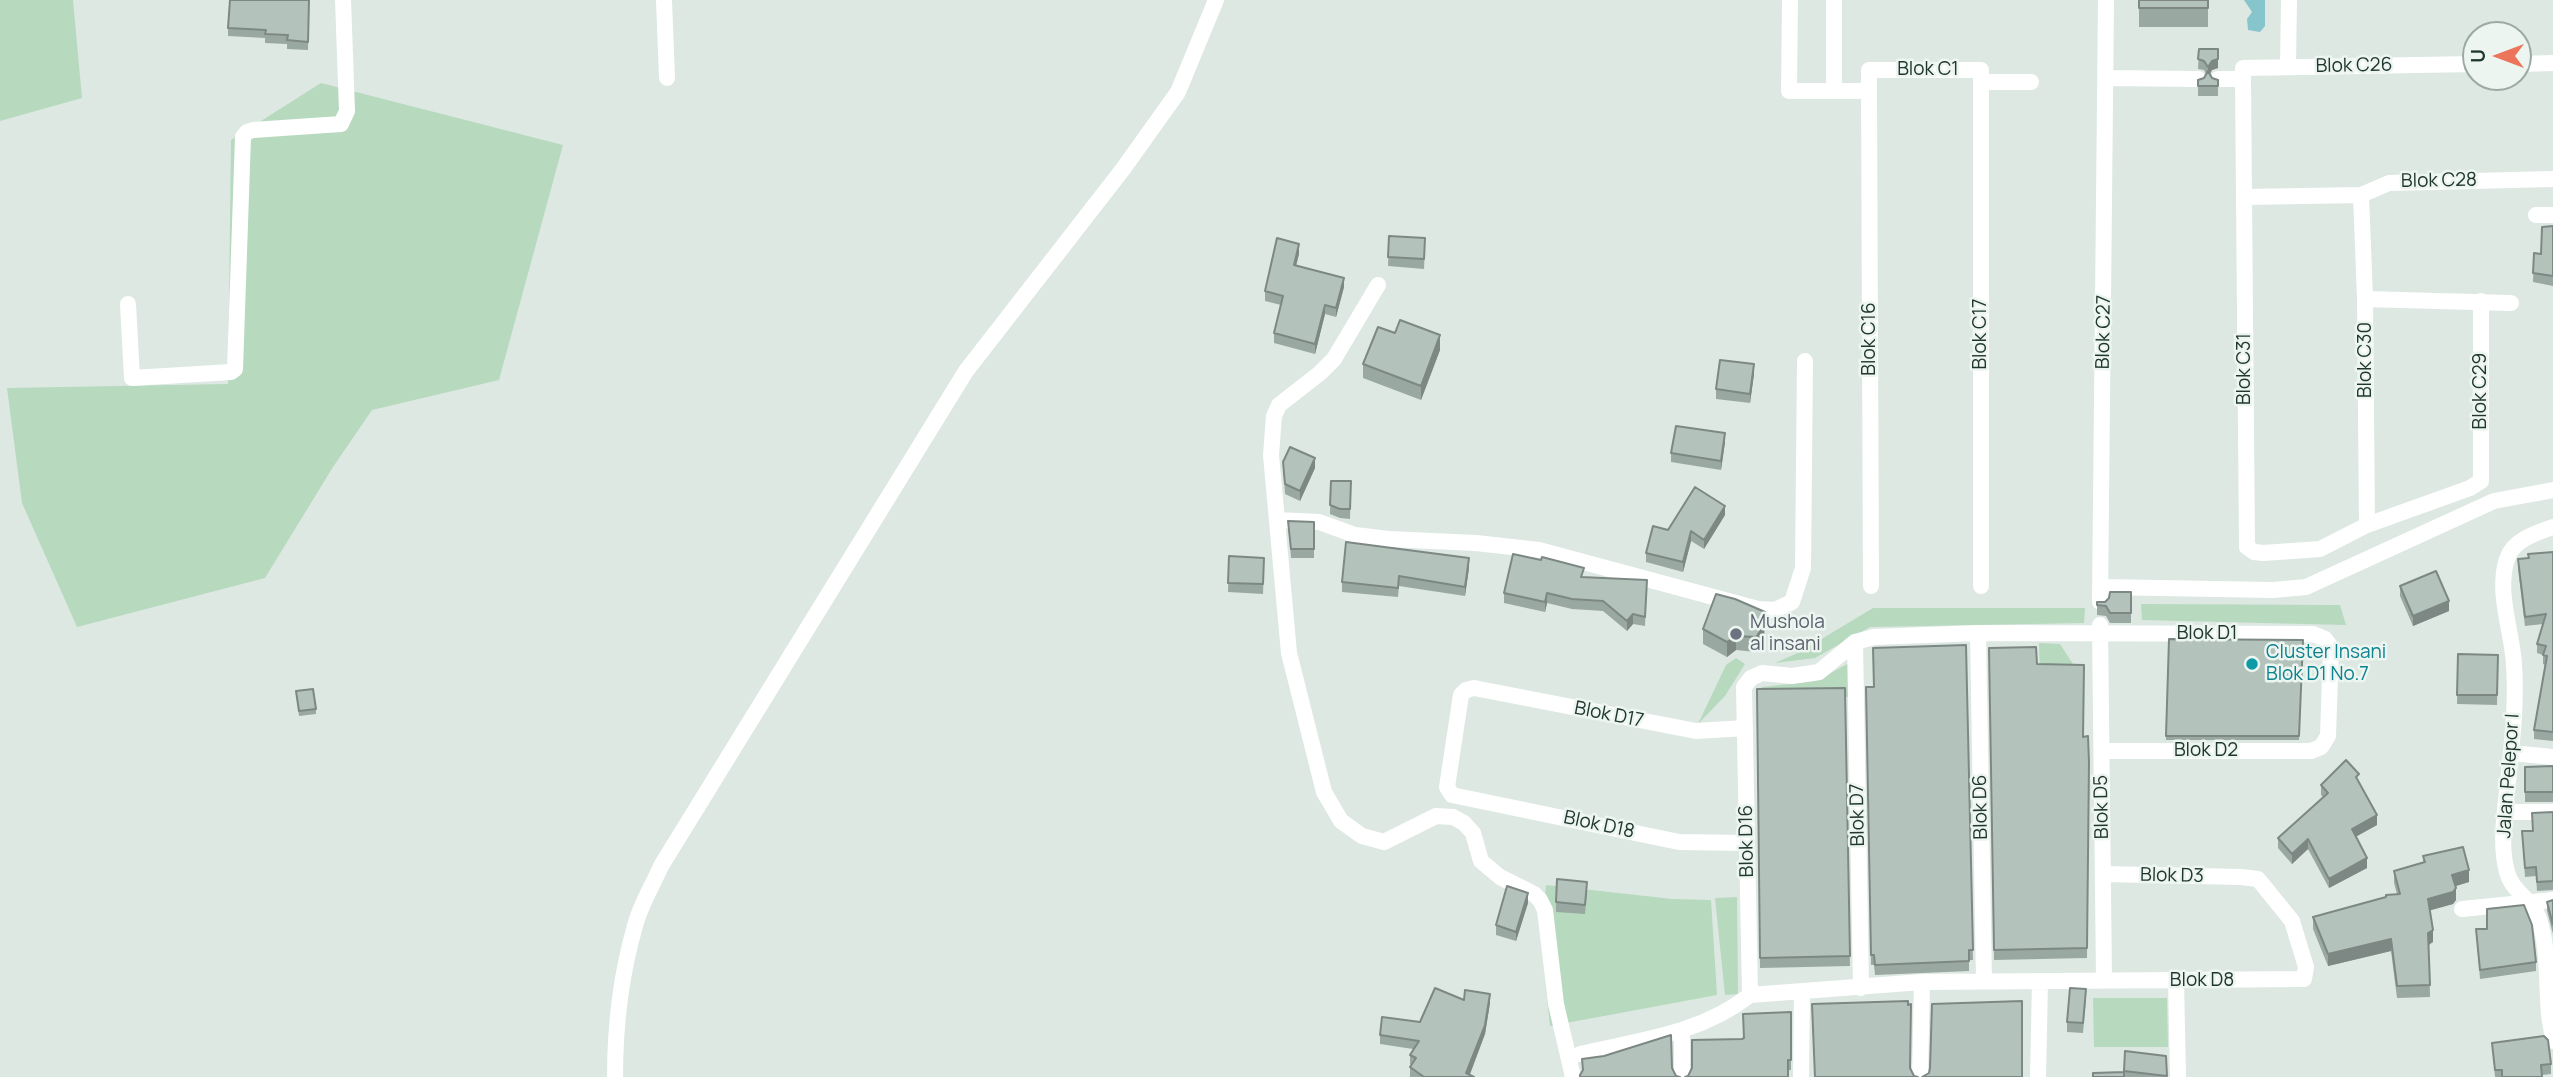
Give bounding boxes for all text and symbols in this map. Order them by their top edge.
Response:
north arrow [2462,21,2532,91]
text: U [2465,49,2491,63]
street label: Blok C26 [2315,54,2393,78]
street label: Blok C1 [1897,59,1959,81]
street label: Blok C28 [2401,169,2477,193]
street label: Blok C27 [2092,295,2116,369]
street label: Blok C17 [1970,298,1992,370]
street label: Blok C16 [1859,302,1881,376]
street label: Blok C30 [2355,322,2377,398]
street label: Blok C31 [2234,333,2256,405]
street label: Blok C29 [2470,353,2492,429]
place label: Mushola al insani [1750,612,1825,656]
street label: Blok D1 [2177,623,2237,645]
marker: Mushola al insani [1728,626,1744,642]
place label: Cluster Insani Blok D1 No.7 [2266,642,2386,686]
marker: Cluster Insani Blok D1 No.7 [2244,656,2260,672]
street label: Blok D17 [1572,697,1646,733]
street label: Jalan Pelepor I [2493,713,2525,839]
street label: Blok D2 [2174,740,2238,762]
street label: Blok D6 [1969,774,1993,840]
street label: Blok D5 [2090,775,2114,839]
street label: Blok D7 [1846,783,1870,847]
street label: Blok D16 [1735,805,1759,877]
street label: Blok D18 [1562,806,1636,844]
street label: Blok D3 [2140,864,2204,888]
street label: Blok D8 [2170,970,2234,992]

